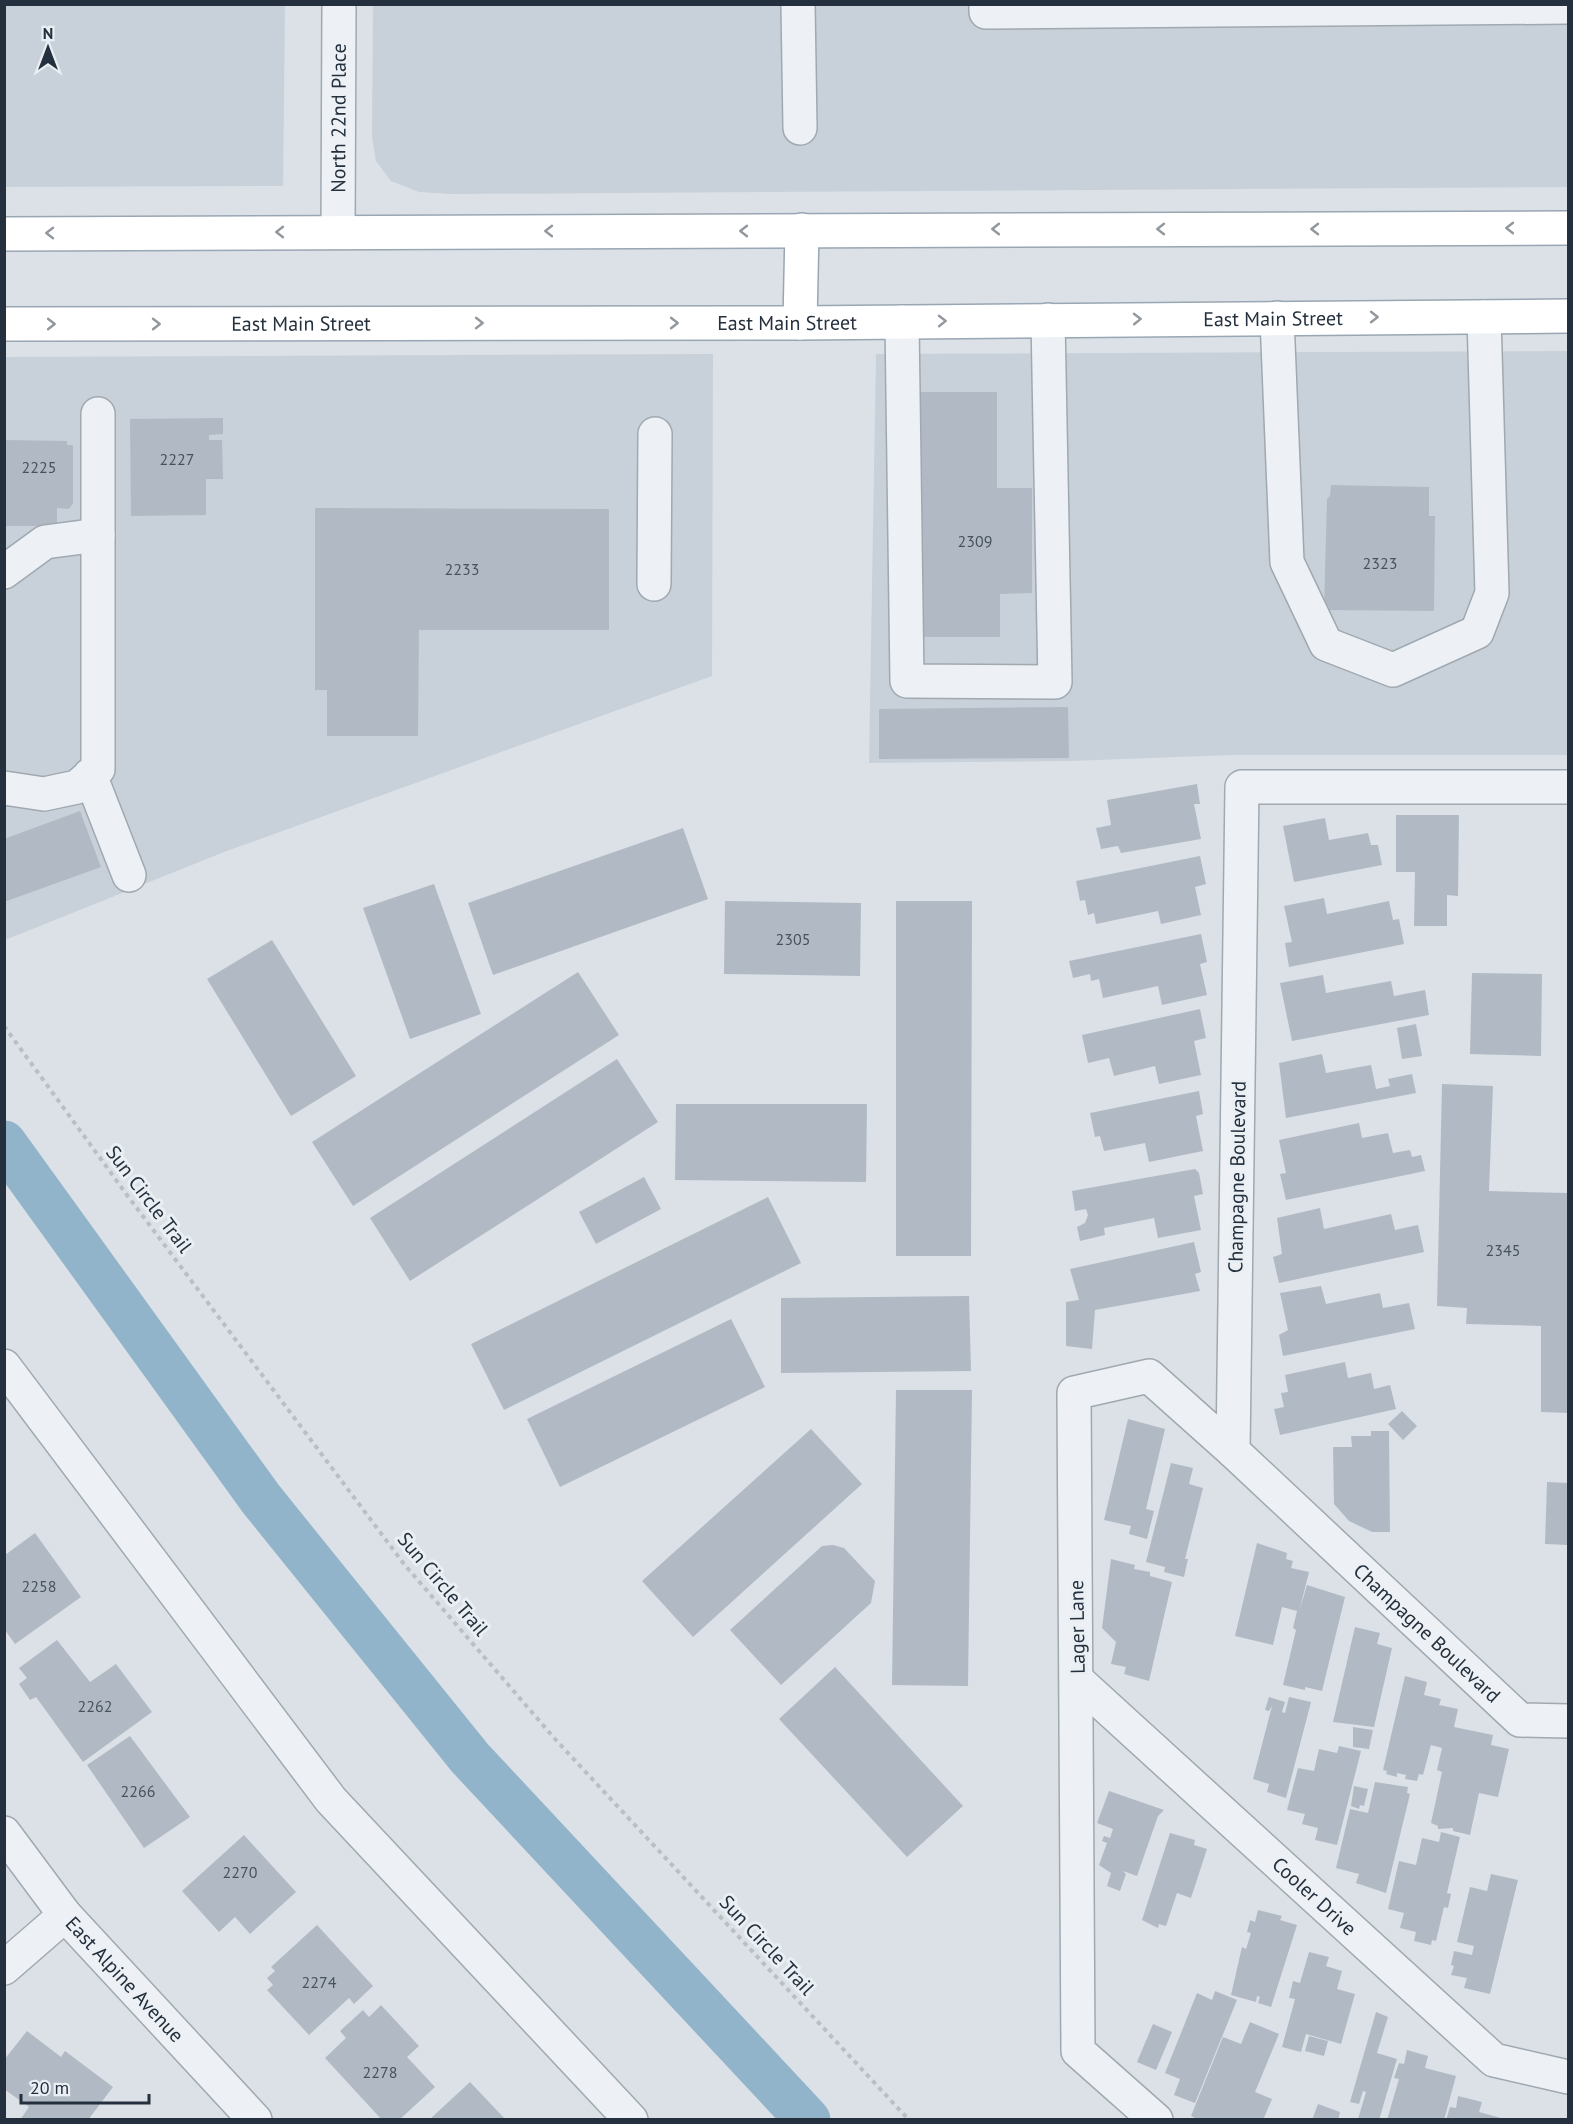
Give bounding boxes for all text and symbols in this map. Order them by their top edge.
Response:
north arrow [18,18,78,78]
text: N [43,23,53,43]
street label: North 22nd Place [325,43,352,193]
one-way arrow [1506,222,1515,234]
one-way arrow [991,223,1000,235]
one-way arrow [1156,223,1165,235]
one-way arrow [1311,223,1320,235]
one-way arrow [739,224,748,237]
one-way arrow [544,225,553,237]
one-way arrow [275,226,284,238]
one-way arrow [45,227,54,240]
street label: East Main Street [1203,305,1343,332]
street label: East Main Street [717,309,857,336]
street label: East Main Street [231,311,371,337]
one-way arrow [1370,311,1379,324]
one-way arrow [1133,313,1142,325]
one-way arrow [938,315,947,327]
one-way arrow [475,317,484,329]
one-way arrow [670,317,679,329]
one-way arrow [47,318,56,330]
one-way arrow [152,318,161,330]
house number: 2227 [160,449,194,469]
house number: 2225 [22,457,56,477]
house number: 2309 [958,531,992,551]
house number: 2323 [1363,553,1397,573]
house number: 2233 [445,559,479,579]
house number: 2305 [776,929,810,949]
street label: Champagne Boulevard [1222,1081,1252,1273]
street label: Sun Circle Trail [100,1140,198,1258]
house number: 2345 [1486,1240,1520,1260]
street label: Sun Circle Trail [392,1527,494,1641]
street label: Champagne Boulevard [1348,1558,1506,1708]
house number: 2258 [22,1576,56,1596]
street label: Lager Lane [1063,1580,1091,1674]
house number: 2262 [78,1696,112,1716]
house number: 2266 [121,1781,155,1801]
street label: Cooler Drive [1267,1851,1362,1941]
house number: 2270 [223,1862,258,1882]
street label: Sun Circle Trail [714,1889,820,2001]
street label: East Alpine Avenue [60,1911,189,2048]
house number: 2274 [302,1972,337,1992]
house number: 2278 [363,2062,397,2082]
scale bar [21,2067,148,2105]
text: 20 m [30,2076,69,2099]

